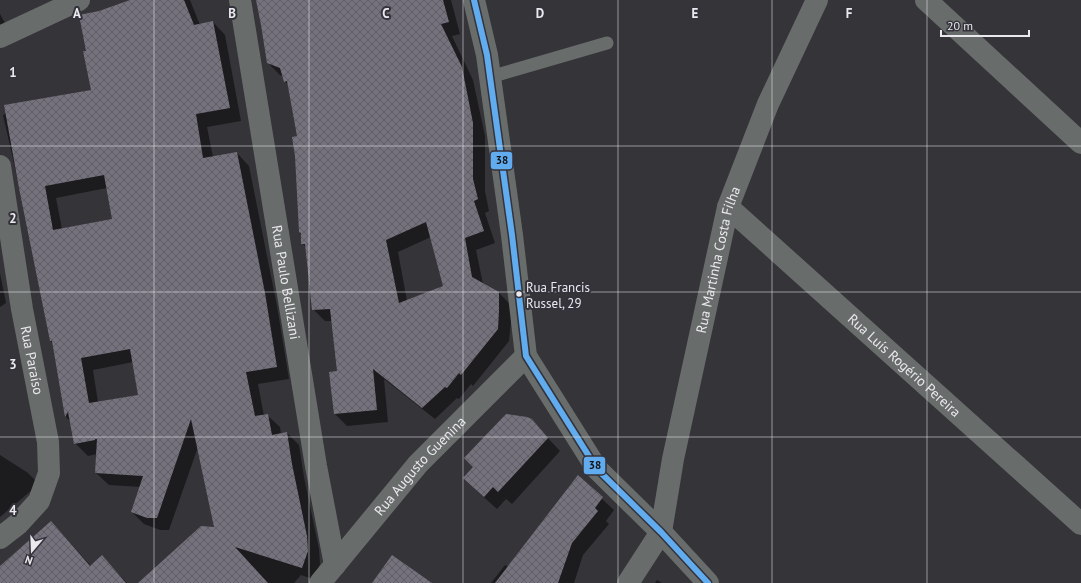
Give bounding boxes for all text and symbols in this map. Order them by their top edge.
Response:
text: A [73,5,81,22]
text: B [228,5,236,22]
text: C [382,5,390,22]
text: D [536,5,544,22]
text: E [692,5,699,22]
text: F [846,5,853,22]
scale bar [941,12,1029,38]
text: 20 m [947,18,973,33]
text: 1 [9,64,17,81]
line badge: 38 [490,151,513,170]
text: 38 [496,153,508,167]
street label: Rua Martinha Costa Filha [692,184,744,335]
text: 2 [9,210,17,227]
street label: Rua Paulo Bellizani [268,224,304,341]
place label: Rua Francis Russel, 29 [526,279,590,312]
marker: Rua Francis Russel, 29 [514,289,524,299]
street label: Rua Luís Rogério Pereira [844,310,965,421]
street label: Rua Paraíso [17,324,48,396]
text: 3 [9,356,17,373]
street label: Rua Augusto Guenina [370,412,470,519]
line badge: 38 [583,456,606,475]
text: 38 [589,458,601,472]
text: 4 [9,502,17,519]
north arrow [12,531,52,571]
text: N [23,553,34,568]

